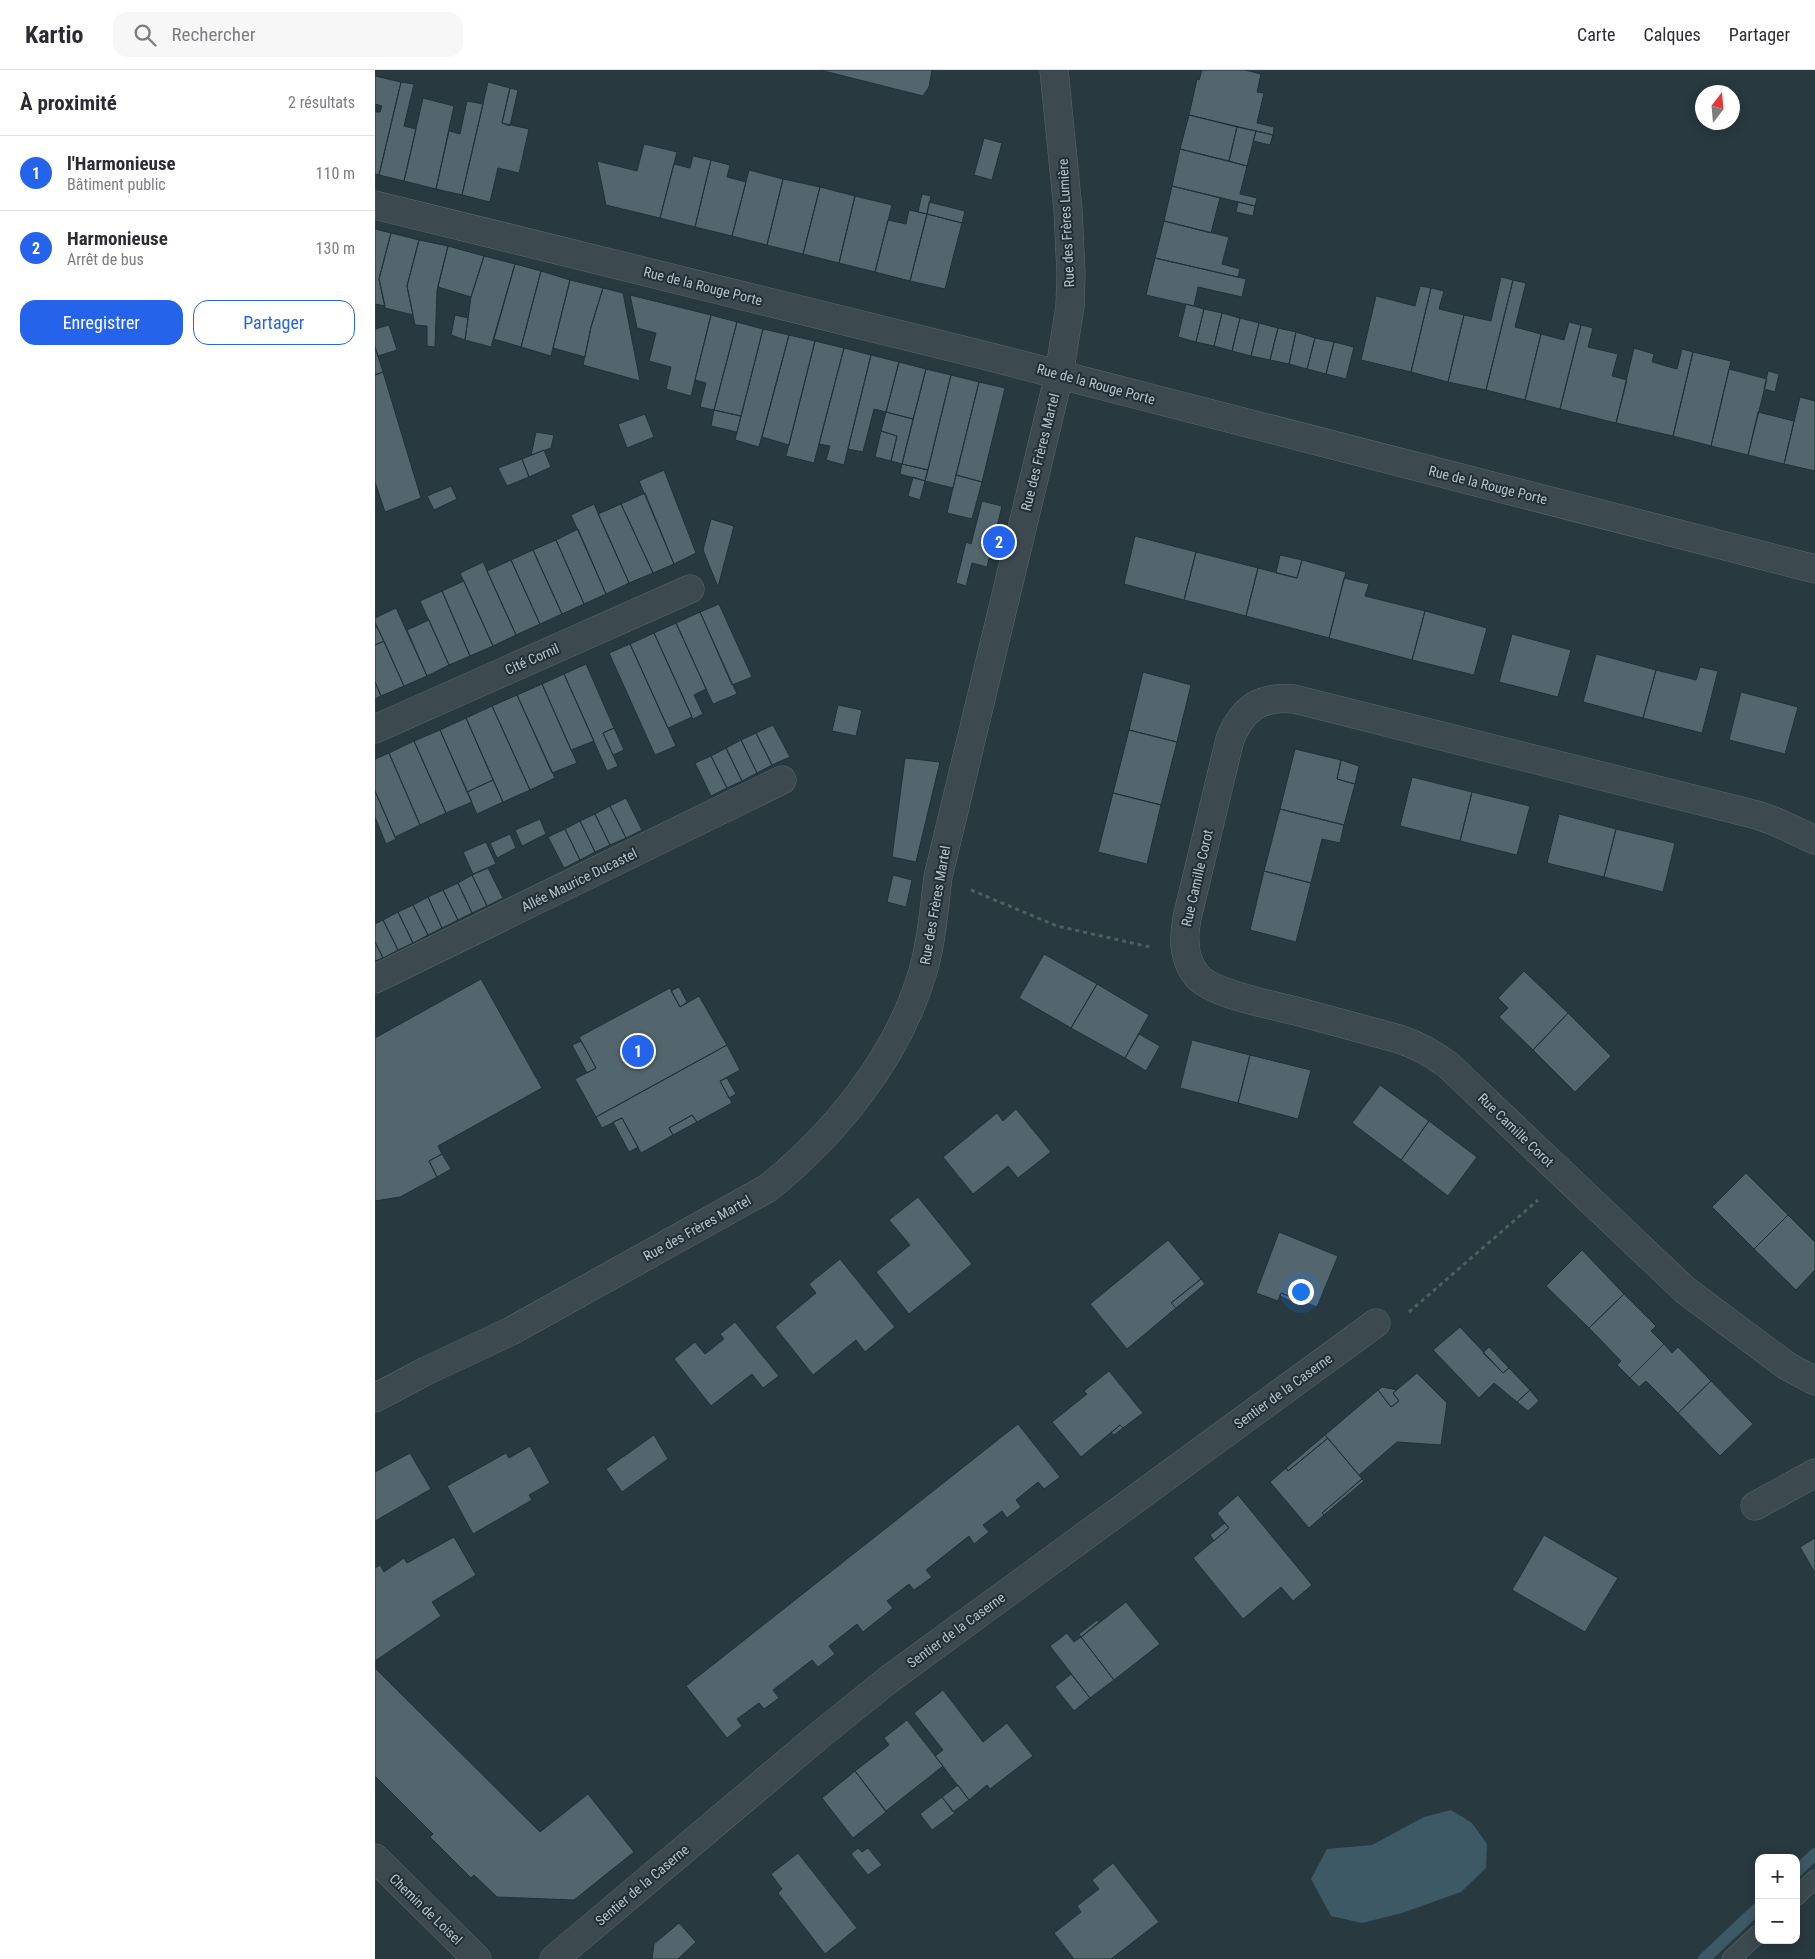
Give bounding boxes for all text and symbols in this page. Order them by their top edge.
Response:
search box [113,12,463,57]
text: Kartio [25,21,83,49]
icon: search [131,21,159,49]
text: Rechercher [171,23,256,46]
text: Carte [1577,24,1616,45]
text: Calques [1644,24,1701,45]
text: Partager [1729,24,1790,45]
north arrow [1695,85,1740,130]
text: À proximité [20,91,117,115]
text: 2 résultats [288,93,355,112]
text: l'Harmonieuse [67,152,176,175]
street label: Rue des Frères Lumière [1055,158,1077,288]
text: 1 [32,164,40,183]
text: 110 m [316,164,355,183]
text: Bâtiment public [67,175,166,194]
text: Harmonieuse [67,227,168,250]
text: 2 [32,239,40,258]
text: 130 m [316,239,355,258]
text: Arrêt de bus [67,250,144,269]
street label: Rue de la Rouge Porte [642,264,764,309]
button: Enregistrer [20,300,183,345]
button: Partager [193,300,355,345]
street label: Rue de la Rouge Porte [1035,361,1157,408]
street label: Rue des Frères Martel [1018,392,1062,512]
street label: Rue de la Rouge Porte [1427,463,1549,508]
pin: 2 [983,523,1015,561]
street label: Cité Cornil [502,640,562,678]
street label: Rue Camille Corot [1178,828,1216,928]
street label: Rue des Frères Martel [917,844,953,966]
street label: Allée Maurice Ducastel [518,845,640,915]
pin: 1 [622,1032,654,1070]
street label: Rue Camille Corot [1475,1090,1557,1170]
street label: Rue des Frères Martel [640,1192,754,1264]
your location [1288,1279,1314,1305]
street label: Sentier de la Caserne [1231,1350,1335,1432]
street label: Sentier de la Caserne [904,1589,1008,1671]
street label: Sentier de la Caserne [592,1841,692,1929]
map controls [1755,1854,1800,1944]
button: + [1755,1854,1800,1899]
street label: Chemin de Loisel [386,1870,466,1948]
button: − [1755,1899,1800,1944]

